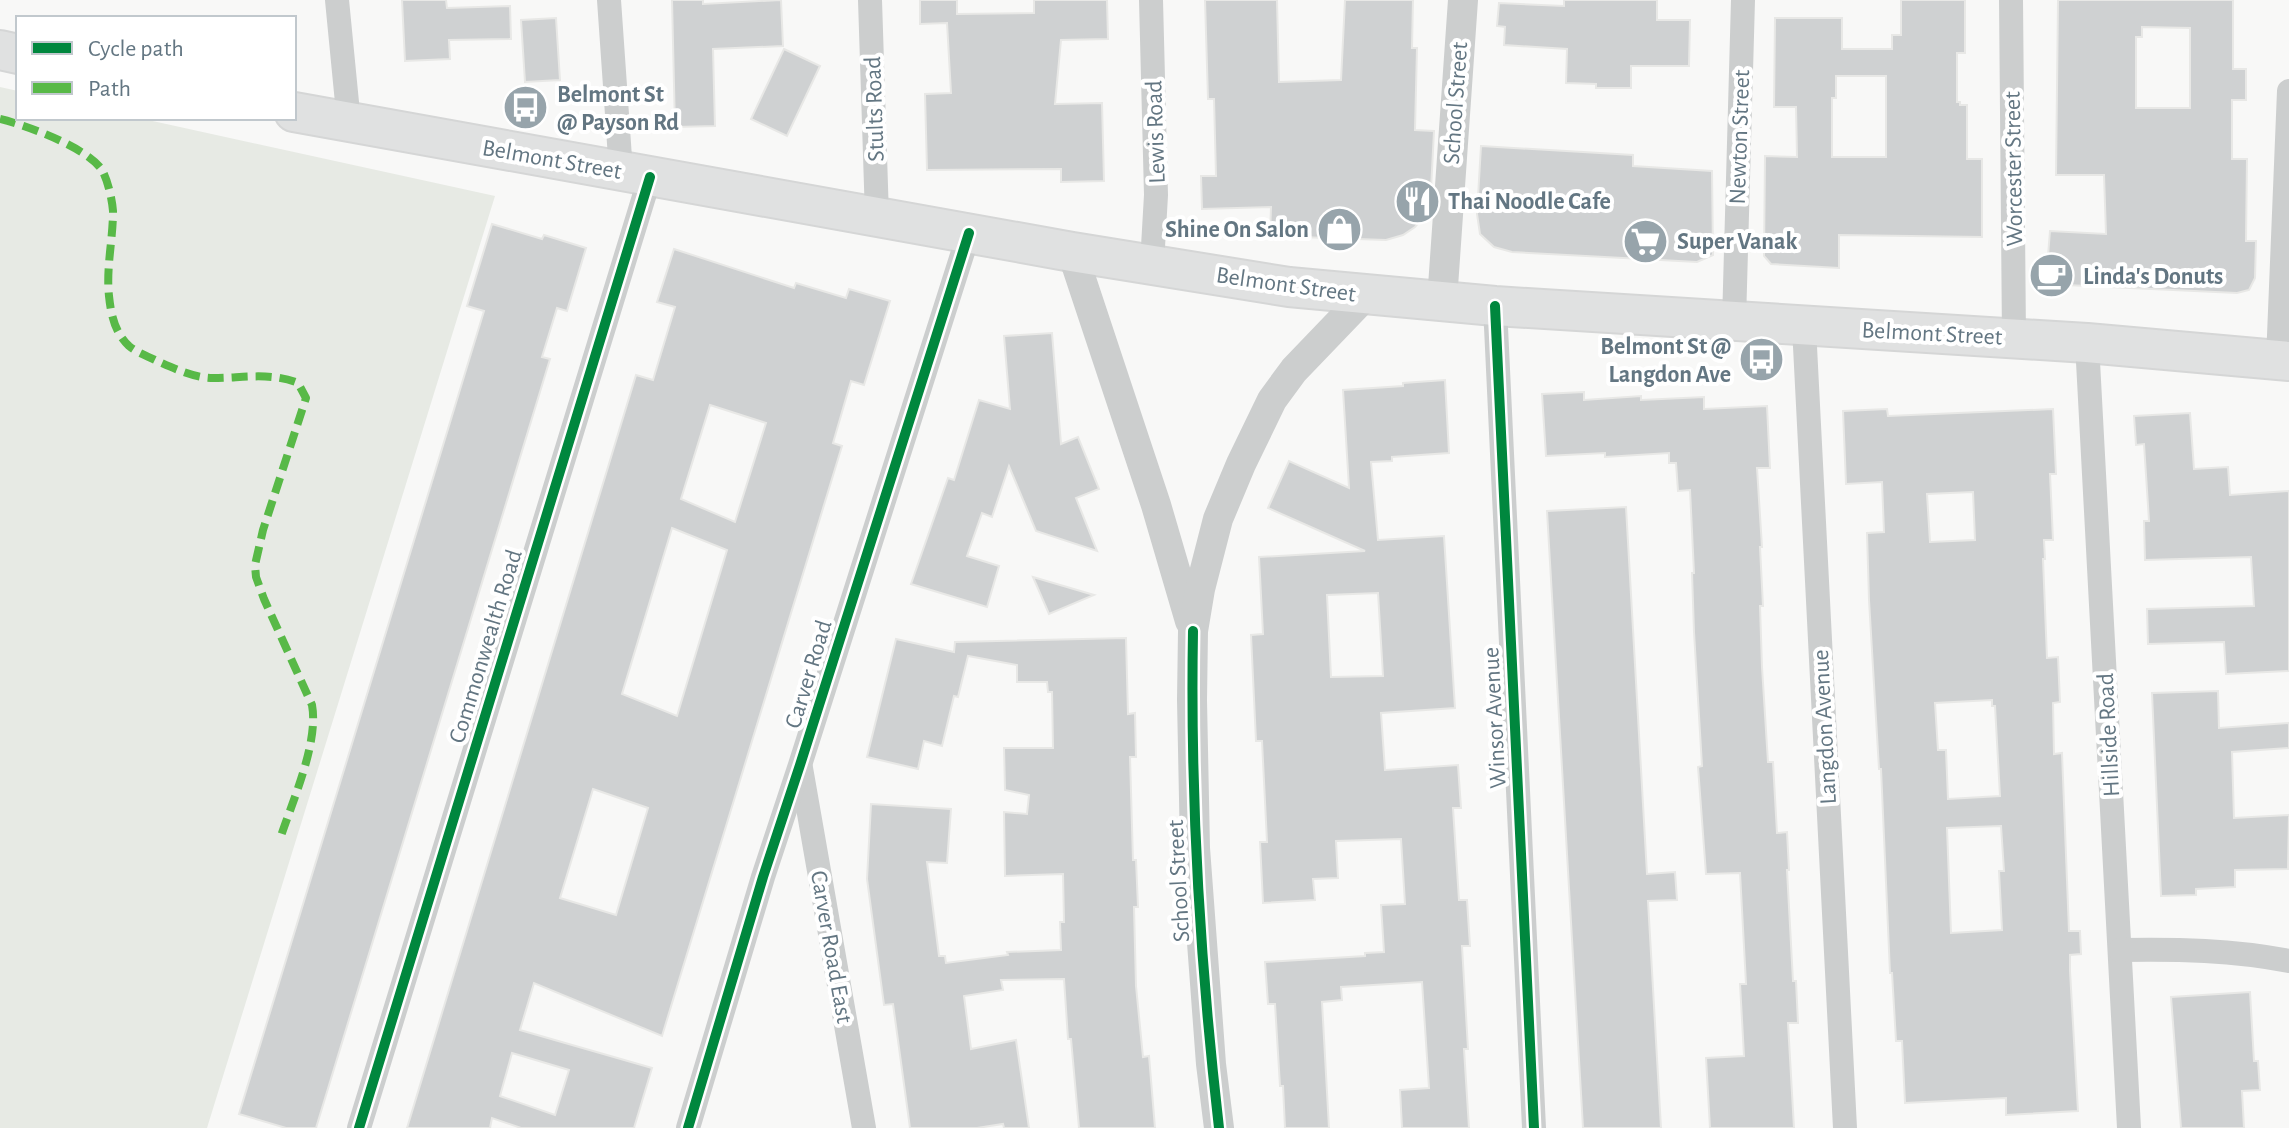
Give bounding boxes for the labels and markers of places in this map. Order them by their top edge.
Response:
place label: Belmont St @ Payson Rd [557,83,679,135]
bus stop icon: Belmont St @ Payson Rd [502,84,550,132]
restaurant icon: Thai Noodle Cafe [1393,177,1441,225]
place label: Thai Noodle Cafe [1448,190,1611,214]
shop icon: Shine On Salon [1316,205,1364,253]
supermarket icon: Super Vanak [1622,217,1670,265]
place label: Shine On Salon [1165,218,1309,242]
place label: Super Vanak [1677,230,1798,254]
cafe icon: Linda's Donuts [2028,252,2076,300]
place label: Linda's Donuts [2083,265,2223,289]
place label: Belmont St @ Langdon Ave [1600,335,1731,387]
bus stop icon: Belmont St @ Langdon Ave [1738,336,1786,384]

